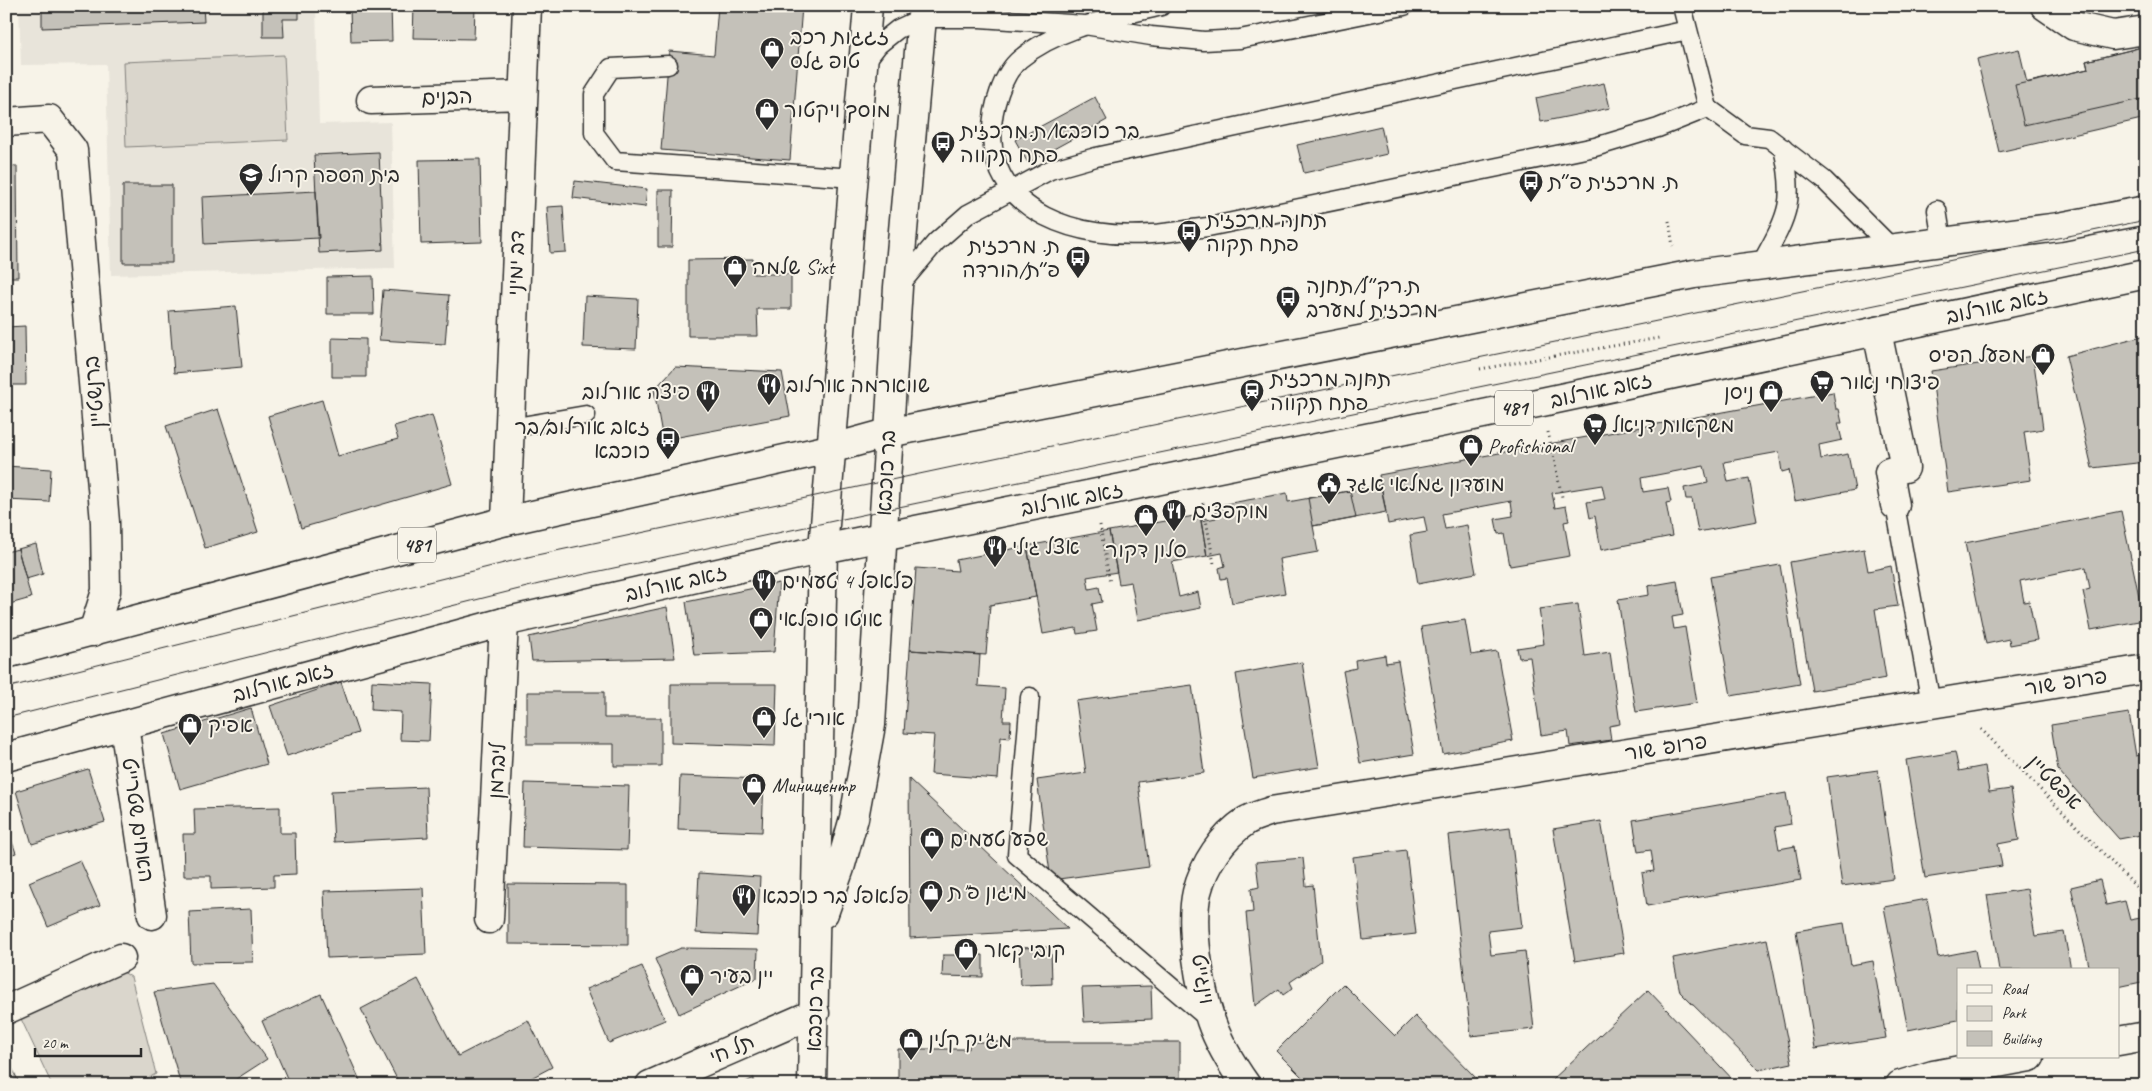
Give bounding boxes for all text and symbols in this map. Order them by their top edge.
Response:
place label: זגגות רכב טופ גלס [790,24,889,74]
shop icon: זגגות רכב טופ גלס [759,36,785,70]
street label: הבנים [421,83,473,111]
shop icon: מוסך ויקטור [754,97,780,131]
place label: מוסך ויקטור [784,97,891,123]
place label: בר כוכבא/ת.מרכזית פתח תקווה [959,118,1140,168]
bus stop icon: בר כוכבא/ת.מרכזית פתח תקווה [930,130,956,164]
school or university icon: בית הספר קרול [238,162,264,196]
place label: בית הספר קרול [268,162,400,188]
bus stop icon: ת. מרכזית פ״ת [1518,169,1544,203]
place label: ת. מרכזית פ״ת [1547,169,1679,195]
place label: תחנה מרכזית פתח תקוה [1205,207,1327,257]
bus stop icon: תחנה מרכזית פתח תקוה [1176,219,1202,253]
street label: דב ימיני [502,230,530,296]
place label: ת. מרכזית פ״ת/הורדה [962,233,1060,283]
bus stop icon: ת. מרכזית פ״ת/הורדה [1065,245,1091,279]
shop icon: שלמה Sixt [722,254,748,288]
place label: שלמה Sixt [752,254,836,280]
place label: ת.רק״ל/תחנה מרכזית למערב [1306,273,1438,323]
street label: זאב אורלוב [1943,282,2051,330]
bus stop icon: ת.רק״ל/תחנה מרכזית למערב [1275,285,1301,319]
place label: מפעל הפיס [1929,342,2026,368]
shop icon: מפעל הפיס [2030,342,2056,376]
street label: ברנשטיין [78,355,110,429]
place label: תחנה מרכזית פתח תקווה [1269,366,1391,416]
street label: זאב אורלוב [1547,366,1655,414]
supermarket icon: פיצוחי נאור [1809,369,1835,403]
place label: פיצוחי נאור [1840,369,1940,395]
restaurant icon: שווארמה אורלוב [756,372,782,406]
place label: שווארמה אורלוב [786,372,930,398]
station icon: תחנה מרכזית פתח תקווה [1239,378,1265,412]
place label: פיצה אורלוב [582,379,690,405]
restaurant icon: פיצה אורלוב [695,379,721,413]
place label: ניסן [1724,379,1754,405]
shop icon: ניסן [1758,379,1784,413]
road number: 481 [1495,390,1533,426]
supermarket icon: משקאות דניאל [1582,412,1608,446]
place label: משקאות דניאל [1612,412,1734,438]
place label: זאב אורלוב/בר כוכבא [514,414,650,464]
bus stop icon: זאב אורלוב/בר כוכבא [655,426,681,460]
street label: בר כוכבא [871,429,901,517]
shop icon: Profishional [1458,433,1484,467]
place label: Profishional [1488,433,1576,459]
public building icon: מועדון גמלאי אגד [1316,471,1342,505]
place label: מועדון גמלאי אגד [1346,471,1505,497]
street label: זאב אורלוב [1019,476,1125,522]
restaurant icon: מוקפצים [1161,498,1187,532]
place label: מוקפצים [1192,498,1269,524]
shop icon: סלון דקור [1133,503,1159,537]
road number: 481 [398,528,436,562]
restaurant icon: אצל גילי [982,534,1008,568]
place label: אצל גילי [1012,534,1080,560]
place label: סלון דקור [1105,537,1187,563]
street label: זאב אורלוב [622,559,730,607]
restaurant icon: פלאפל 4 טעמים [751,568,777,602]
place label: פלאפל 4 טעמים [782,568,914,594]
shop icon: אוטו סופלאי [748,606,774,640]
place label: אוטו סופלאי [778,606,883,632]
street label: זאב אורלוב [229,656,337,708]
street label: פרופ' שור [2023,663,2109,701]
shop icon: אורי גל [751,705,777,739]
place label: אורי גל [782,705,845,731]
shop icon: אפיק [177,712,203,746]
place label: אפיק [208,712,253,738]
street label: פרופ' שור [1623,728,1709,766]
street label: ליברמן [483,742,511,800]
street label: אפשטיין [2022,749,2088,815]
street label: האחים שטרייט [116,756,160,884]
shop icon: Миницентр [741,772,767,806]
place label: Миницентр [772,772,856,798]
shop icon: שפע טעמים [919,826,945,860]
place label: שפע טעמים [950,826,1048,852]
shop icon: מיגון פ"ת [918,879,944,913]
place label: מיגון פ"ת [947,879,1027,905]
restaurant icon: פלאפל בר כוכבא [731,883,757,917]
place label: פלאפל בר כוכבא [762,883,909,909]
shop icon: קובי קאר [953,937,979,971]
place label: קובי קאר [984,937,1065,963]
street label: וינגייט [1186,952,1220,1006]
shop icon: יין בעיר [679,963,705,997]
place label: יין בעיר [710,963,773,989]
street label: בר כוכבא [801,966,829,1052]
legend [1957,968,2120,1058]
text: Road [2002,980,2029,999]
text: Park [2002,1004,2027,1023]
scale bar [35,1026,141,1058]
shop icon: מג'יק קלין [898,1027,924,1061]
place label: מג'יק קלין [928,1027,1012,1053]
street label: תל חי [706,1028,758,1070]
text: Building [2002,1030,2042,1049]
text: 20 m [42,1034,69,1053]

